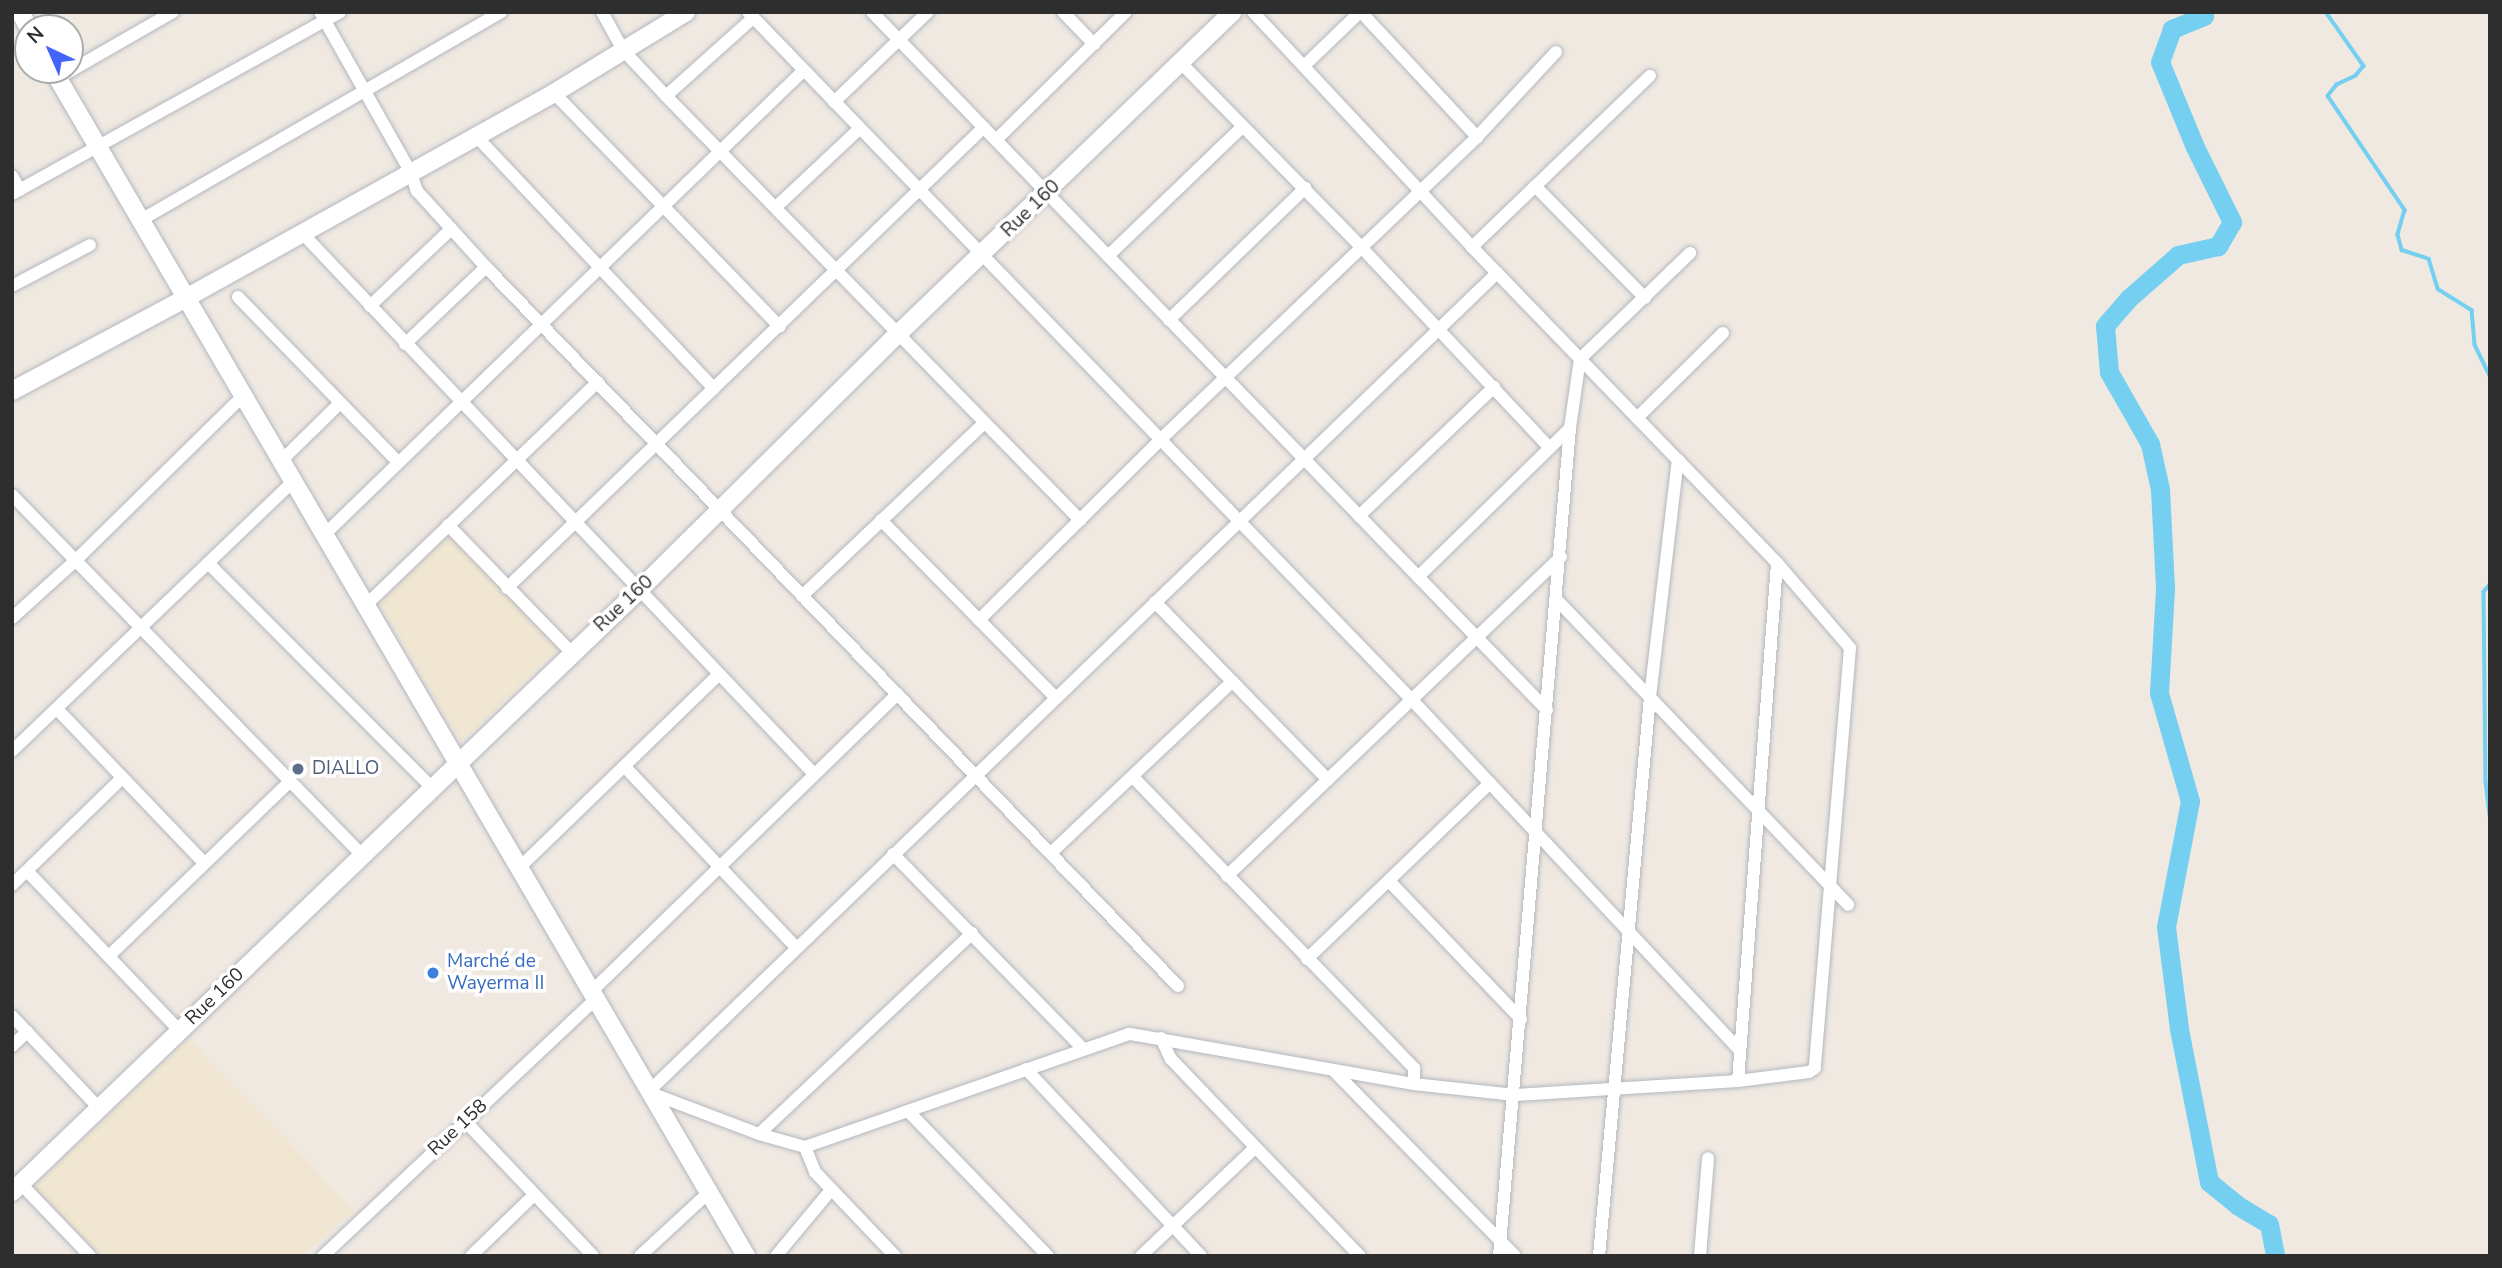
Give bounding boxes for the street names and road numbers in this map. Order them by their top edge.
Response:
street label: Rue 160 [997,176,1065,242]
street label: Rue 160 [590,571,658,637]
street label: Rue 160 [181,964,249,1030]
street label: Rue 158 [424,1095,492,1161]

